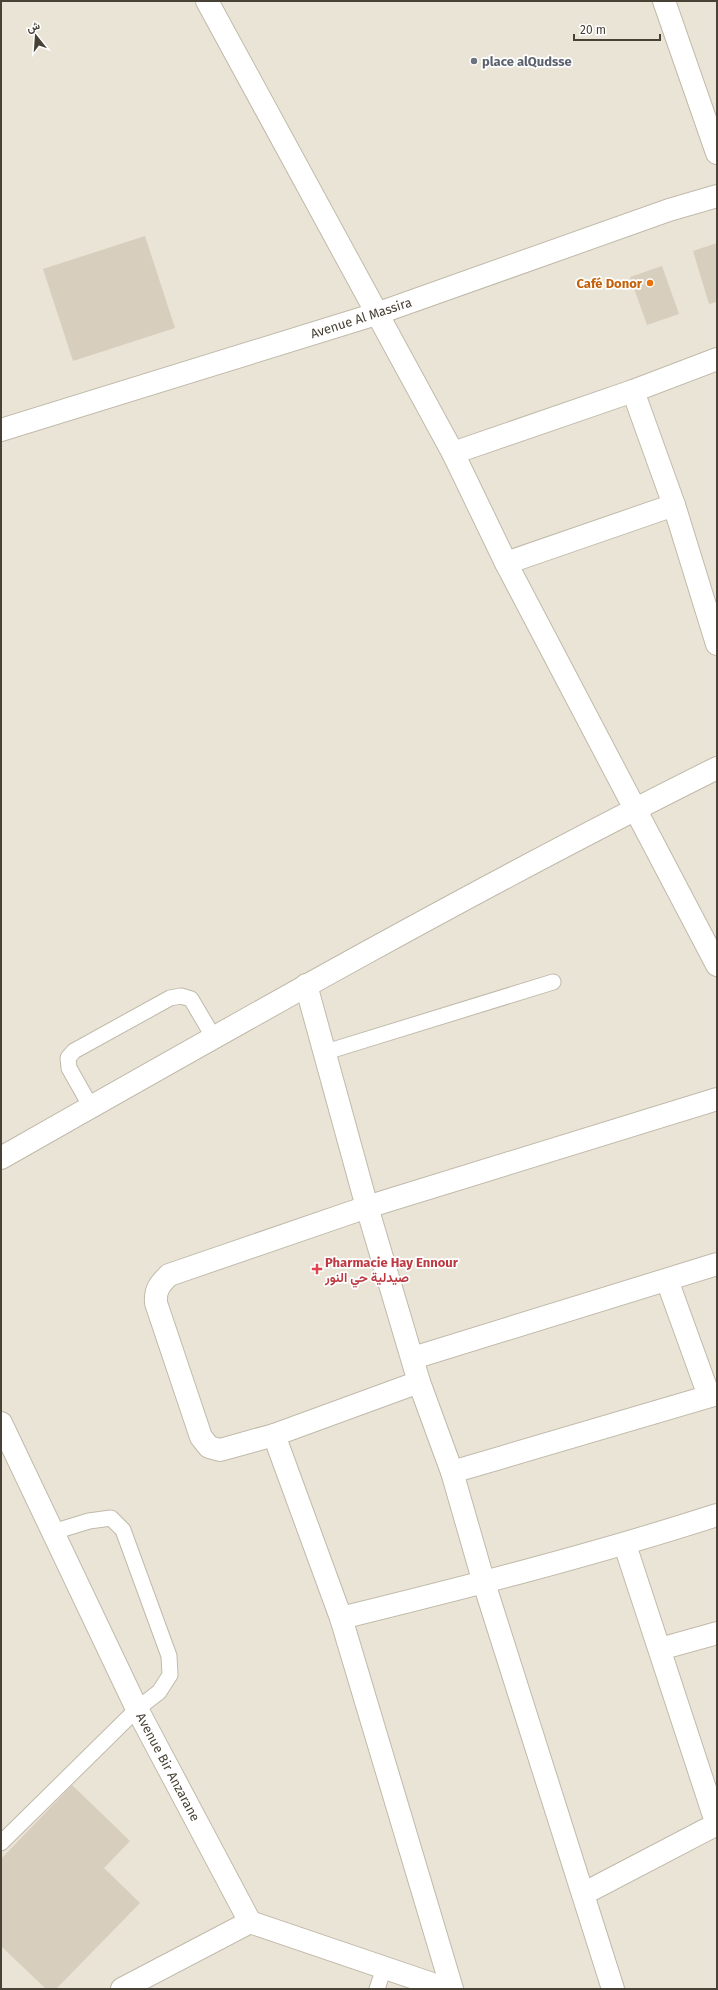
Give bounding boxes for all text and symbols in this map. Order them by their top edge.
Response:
north arrow [16,16,56,56]
scale bar [574,16,660,42]
text: ش [25,19,41,35]
text: 20 m [580,23,606,37]
place label: place alQudsse [482,54,572,69]
marker: place alQudsse [469,56,479,66]
place label: Café Donor [576,276,643,291]
marker: Café Donor [645,278,655,288]
street label: Avenue Al Massira [308,295,414,341]
place label: Pharmacie Hay Ennour صيدلية حي النور [324,1255,459,1288]
marker: Pharmacie Hay Ennour صيدلية حي النور [312,1264,322,1274]
street label: Avenue Bir Anzarane [133,1710,203,1824]

